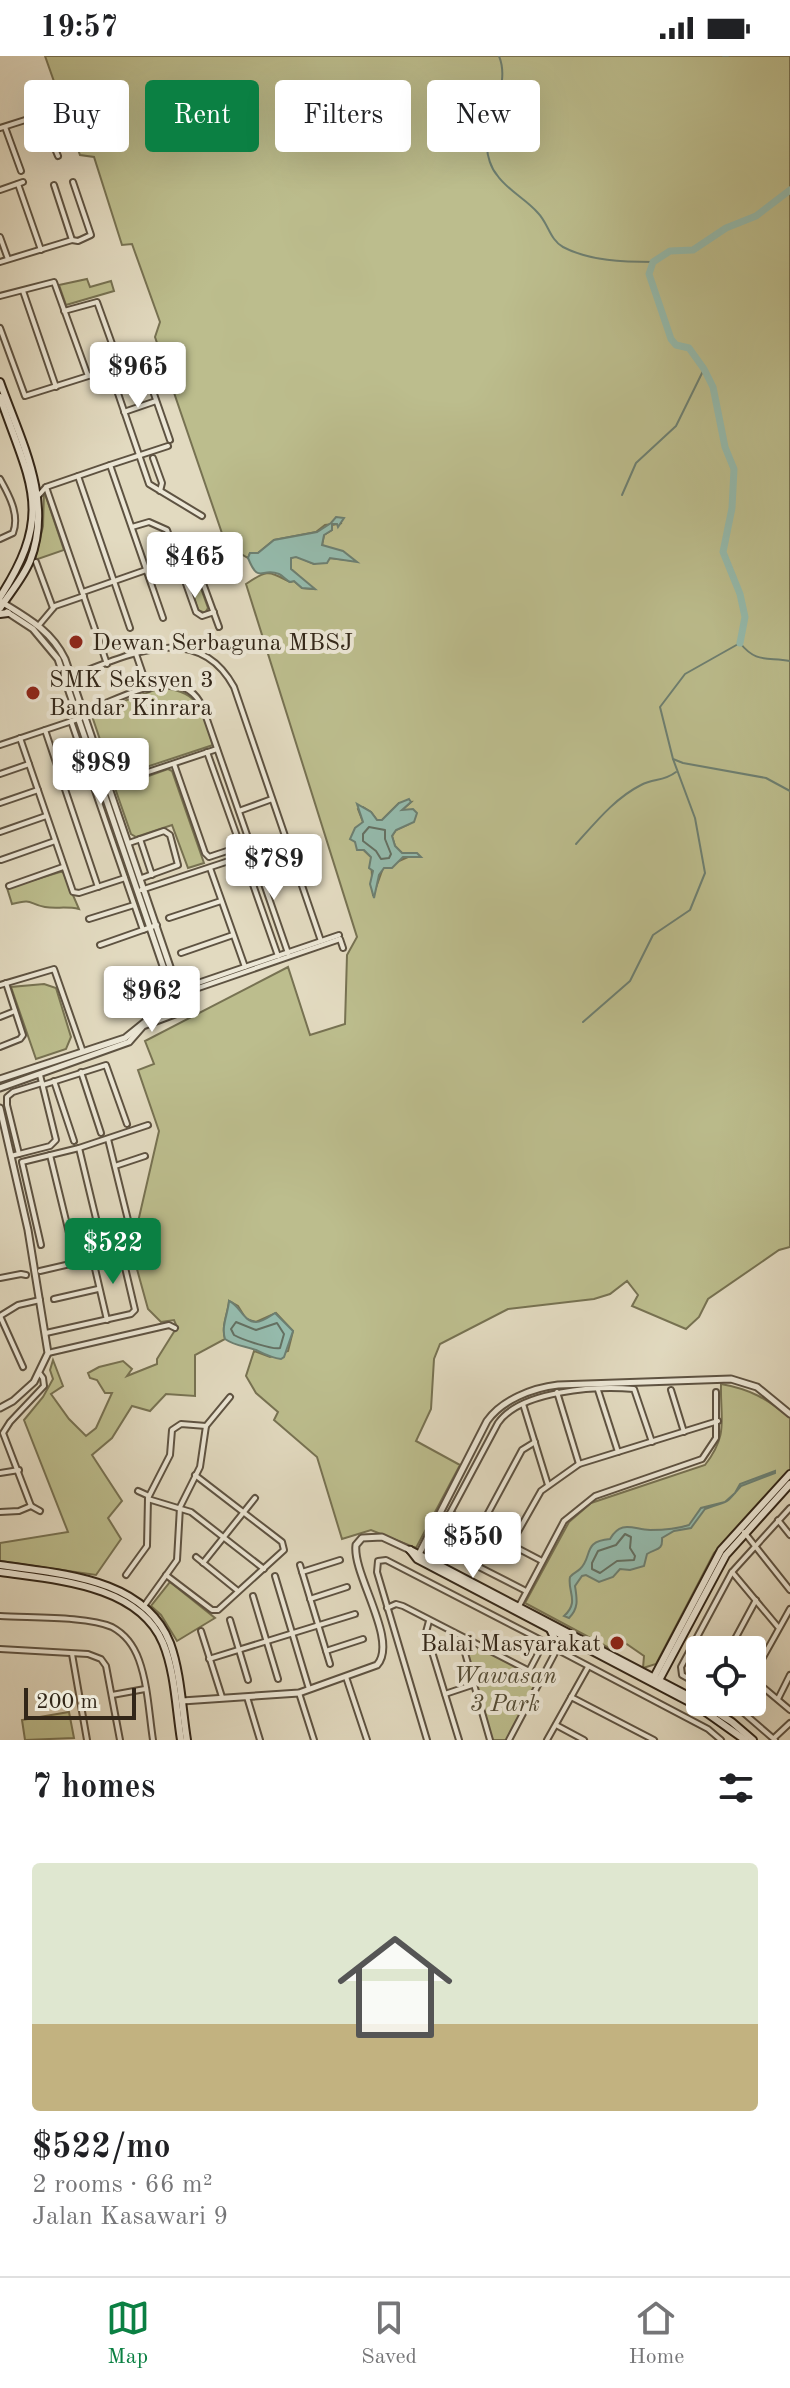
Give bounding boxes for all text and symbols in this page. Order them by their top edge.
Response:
text: 19:57 [40,13,118,43]
chip: Buy [24,80,129,152]
chip: Rent [145,80,259,152]
chip: Filters [275,80,411,152]
chip: New [427,80,540,152]
pin: $965 [91,342,185,410]
text: $965 [108,355,168,381]
pin: $465 [148,532,242,600]
text: $465 [165,545,225,571]
place label: Dewan Serbaguna MBSJ [92,632,353,656]
marker: Dewan Serbaguna MBSJ [67,633,85,651]
place label: SMK Seksyen 3 Bandar Kinrara [49,669,214,721]
marker: SMK Seksyen 3 Bandar Kinrara [24,684,42,702]
pin: $989 [54,738,148,806]
text: $989 [71,751,131,777]
pin: $789 [227,834,321,902]
text: $789 [244,847,304,873]
pin: $962 [105,966,199,1034]
text: $962 [122,979,182,1005]
pin: $522 [66,1218,160,1286]
text: $522 [83,1231,143,1257]
pin: $550 [426,1512,520,1580]
text: $550 [443,1525,503,1551]
place label: Balai Masyarakat [420,1633,601,1657]
marker: Balai Masyarakat [608,1634,626,1652]
map controls [686,1636,766,1716]
button: locate [686,1636,766,1716]
park label: Wawasan 3 Park [453,1665,557,1717]
scale bar [24,1684,136,1720]
text: 200 m [36,1691,98,1713]
icon: filters [714,1766,758,1810]
text: 7 homes [32,1771,155,1805]
icon: home [323,1915,467,2059]
text: $522/mo [32,2131,171,2165]
text: 2 rooms · 66 m² [32,2172,213,2198]
text: Jalan Kasawari 9 [32,2204,228,2230]
tab: Map [106,2296,150,2371]
tab: Saved [361,2296,417,2371]
tab: Home [628,2296,684,2371]

